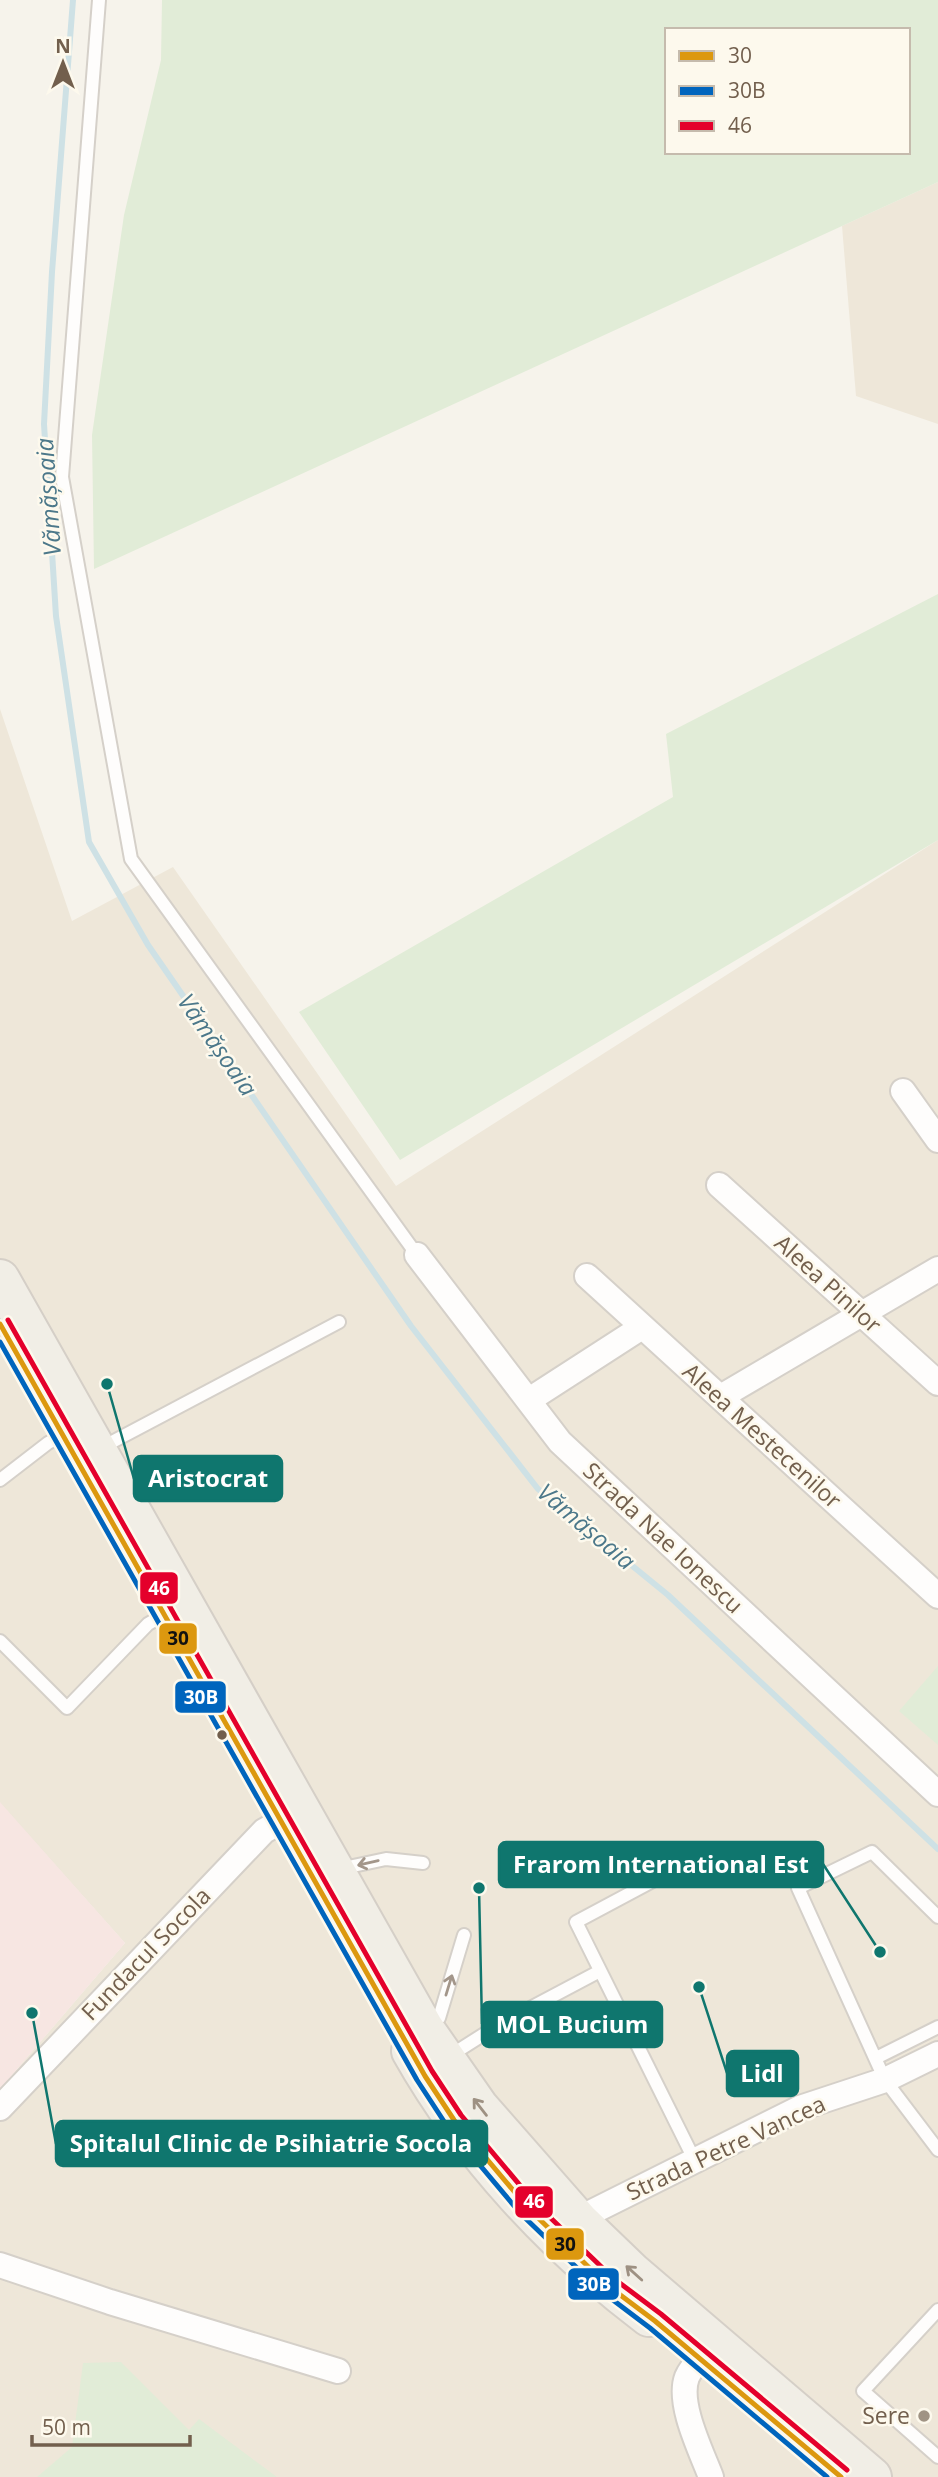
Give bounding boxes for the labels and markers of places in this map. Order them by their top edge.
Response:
callout: Aristocrat [134,1456,282,1501]
unlabelled marker [215,1728,229,1742]
callout: Frarom International Est [499,1842,823,1887]
callout: MOL Bucium [482,2002,662,2047]
callout: Lidl [727,2051,798,2096]
callout: Spitalul Clinic de Psihiatrie Socola [56,2121,487,2166]
place label: Sere [862,2399,910,2431]
marker: Sere [916,2408,932,2424]

